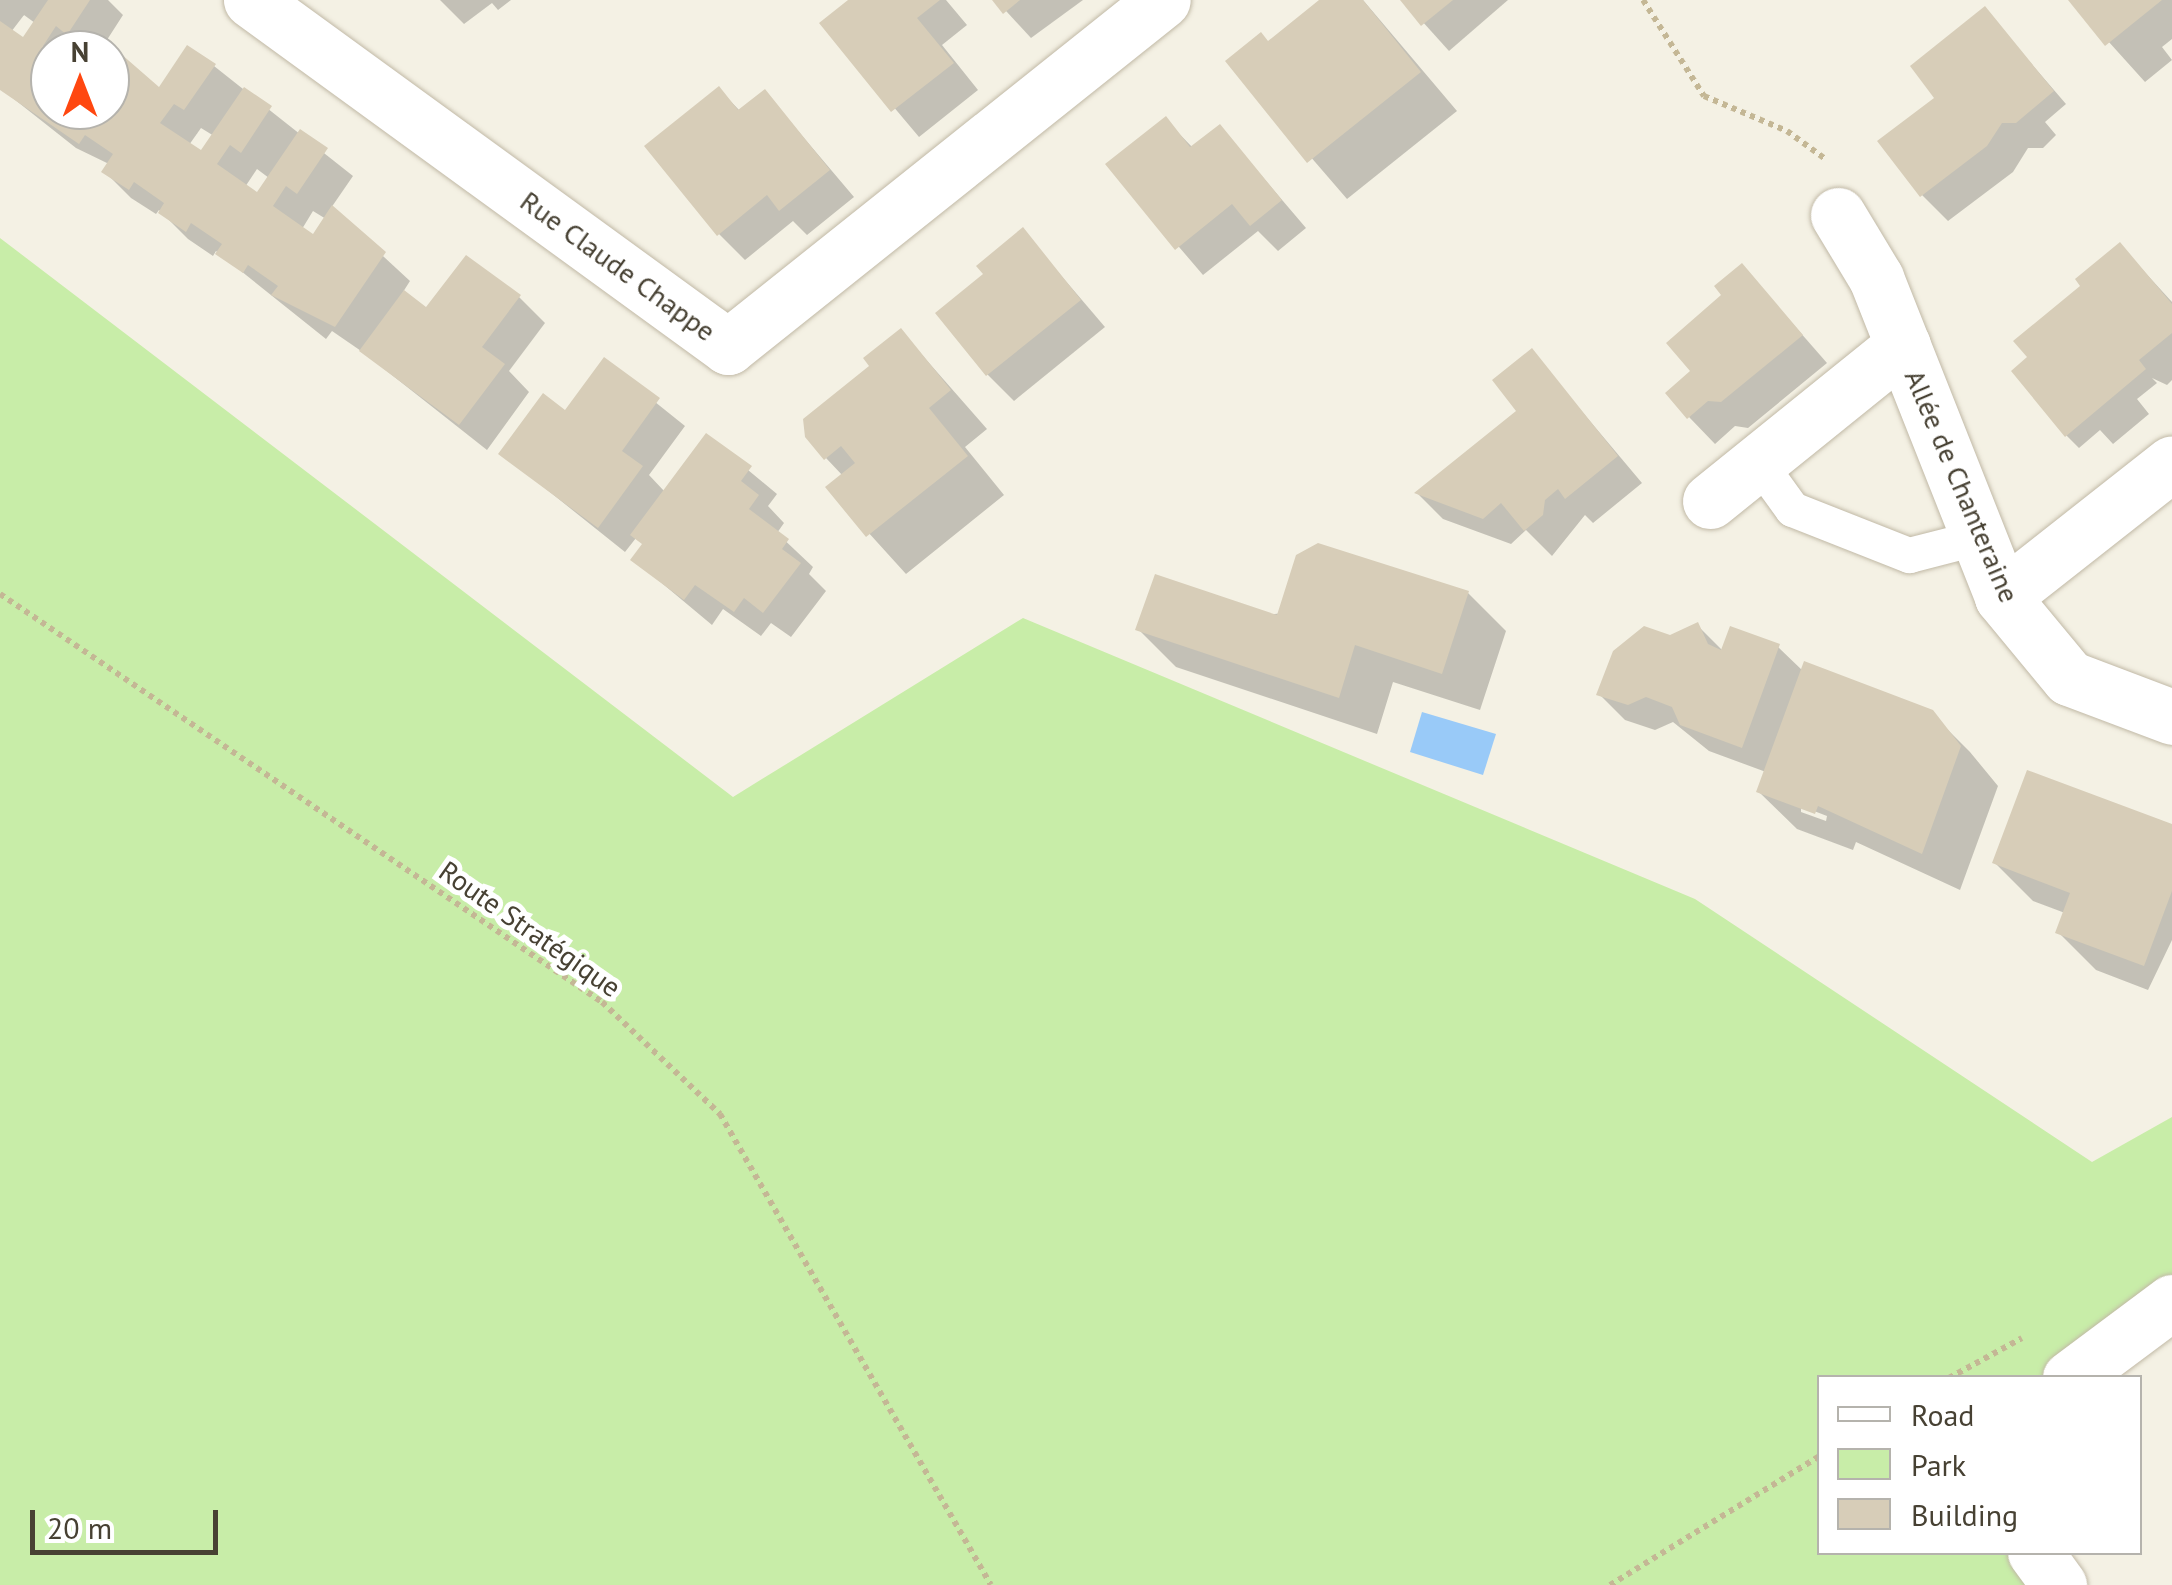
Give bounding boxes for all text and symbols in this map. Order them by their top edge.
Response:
north arrow [30,30,130,130]
text: N [71,33,89,70]
street label: Rue Claude Chappe [514,184,722,348]
street label: Allée de Chanteraine [1898,365,2026,607]
street label: Route Stratégique [433,854,627,1004]
legend [1817,1375,2142,1555]
text: Road [1911,1395,1975,1434]
text: Park [1911,1445,1966,1484]
scale bar [35,1490,222,1552]
text: Building [1911,1495,2018,1534]
text: 20 m [47,1508,112,1547]

